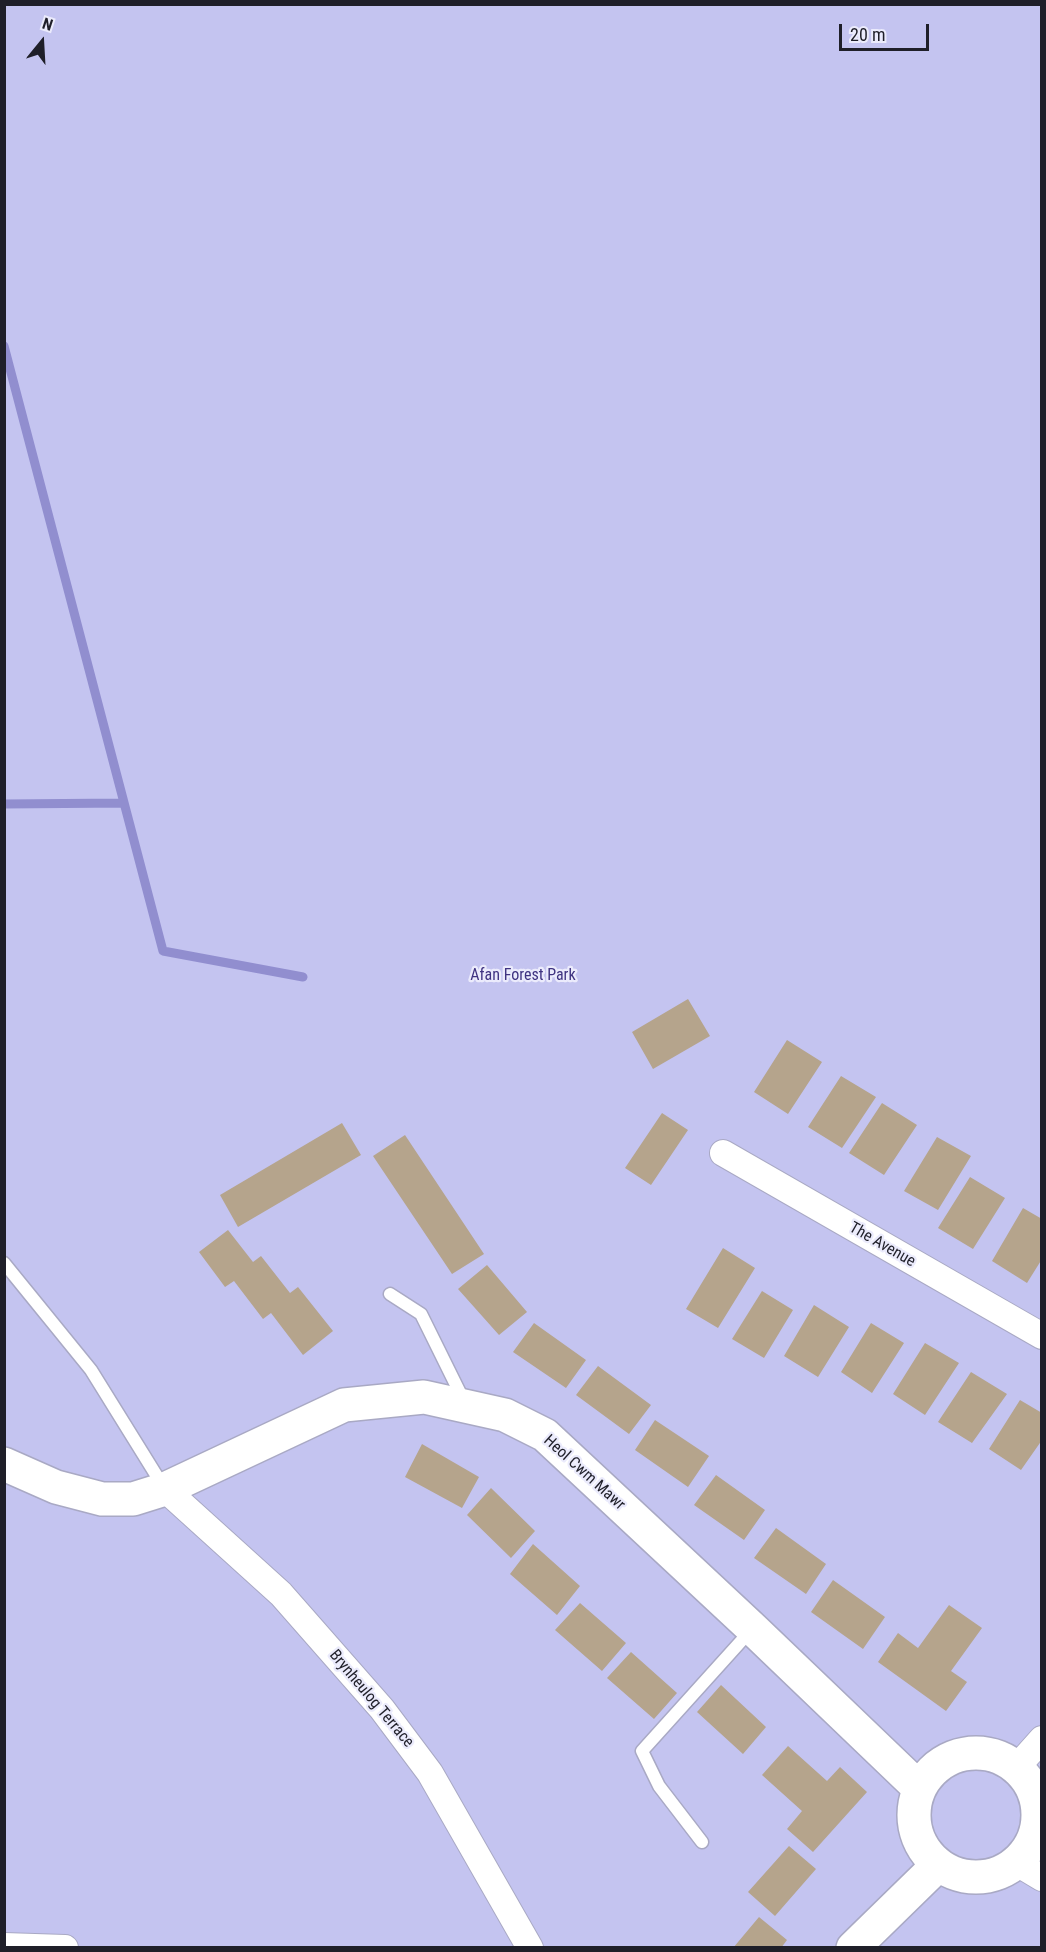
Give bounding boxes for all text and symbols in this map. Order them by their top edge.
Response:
north arrow [12,12,72,72]
scale bar [842,12,932,50]
text: N [40,14,55,35]
text: 20 m [850,24,885,45]
park label: Afan Forest Park [470,966,576,986]
street label: The Avenue [845,1218,919,1272]
street label: Heol Cwm Mawr [539,1431,629,1515]
street label: Brynheulog Terrace [325,1646,417,1752]

